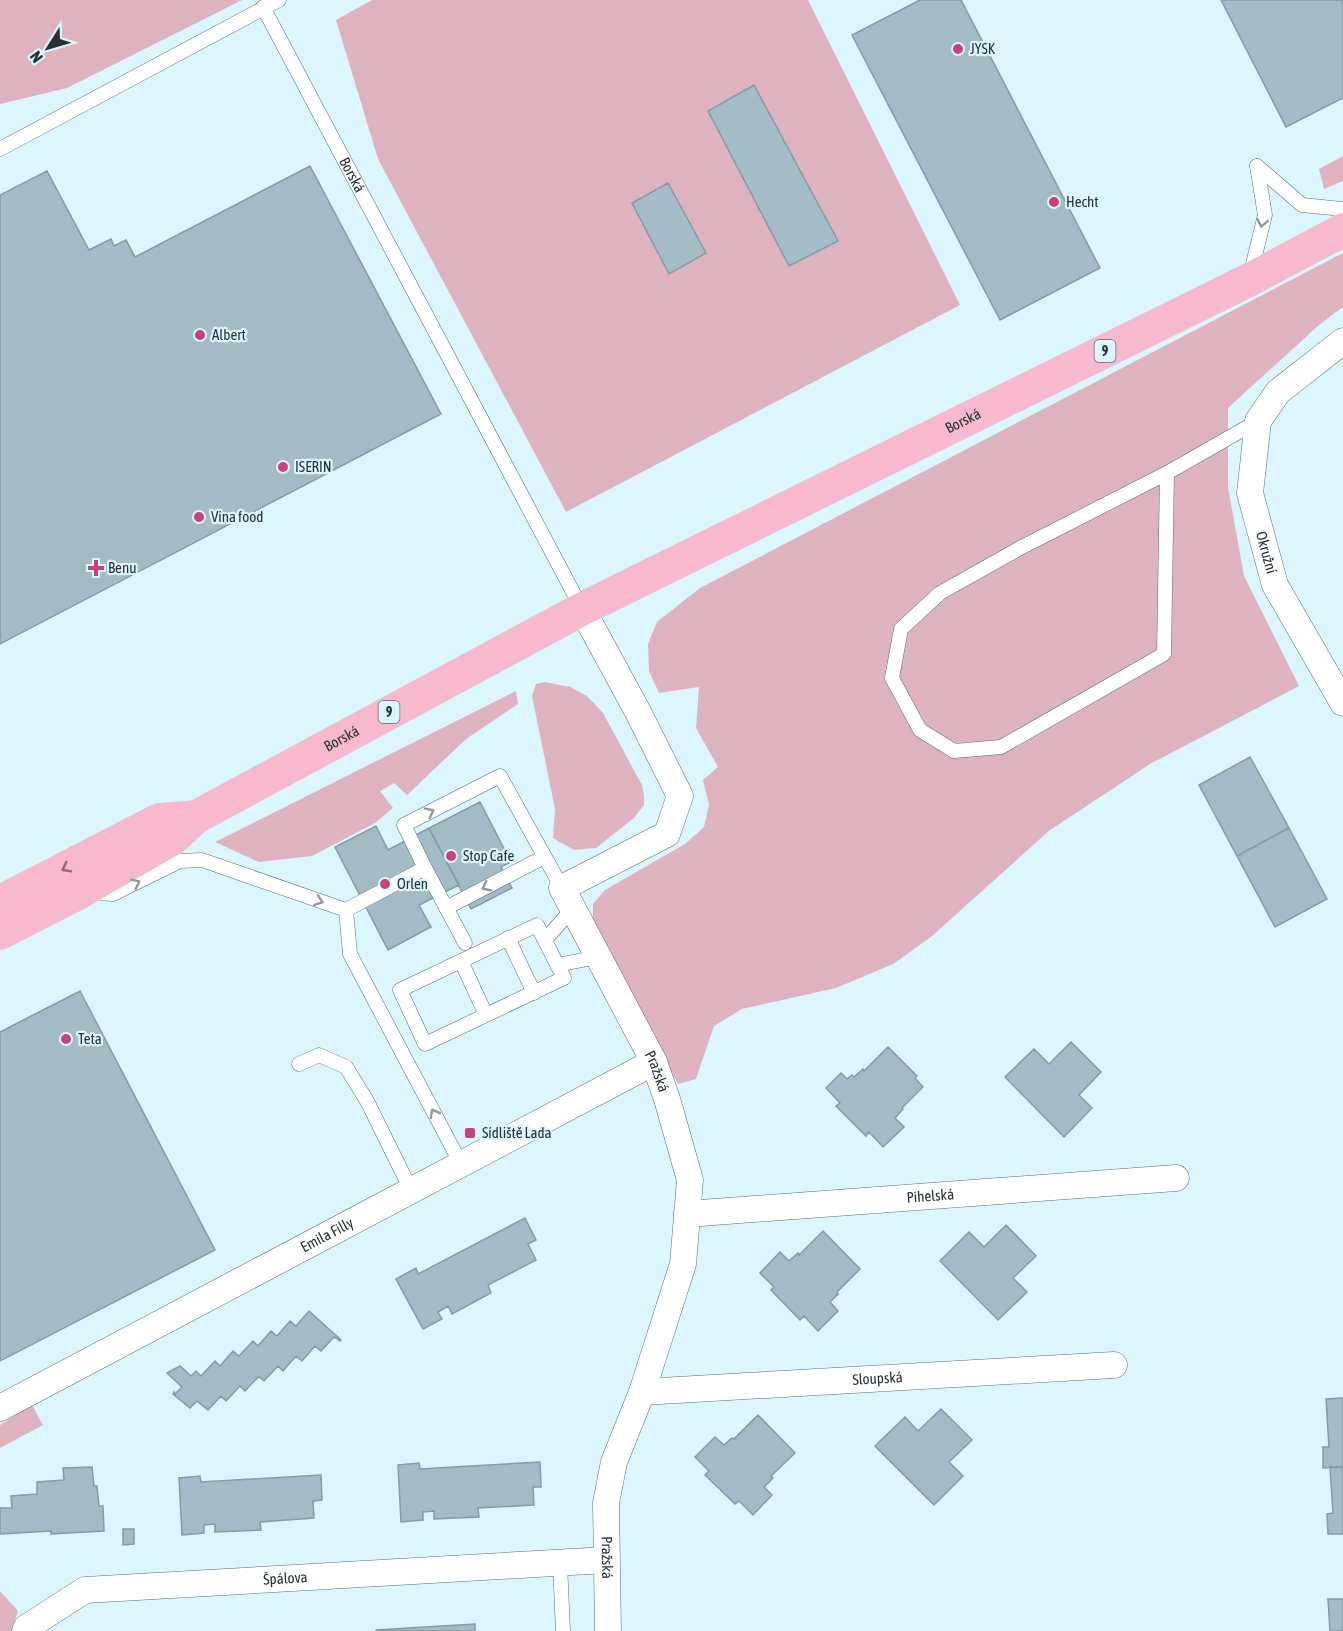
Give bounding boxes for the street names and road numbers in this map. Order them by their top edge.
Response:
street label: Borská [336,154,369,195]
road number: 9 [1094,340,1116,362]
street label: Borská [942,405,983,437]
street label: Okružní [1253,529,1281,576]
road number: 9 [378,701,400,723]
street label: Borská [321,722,362,755]
street label: Pražská [642,1048,673,1094]
street label: Pihelská [906,1185,955,1206]
street label: Emila Filly [298,1214,356,1255]
street label: Sloupská [852,1368,903,1388]
street label: Pražská [599,1536,616,1579]
street label: Špálova [263,1568,308,1588]

